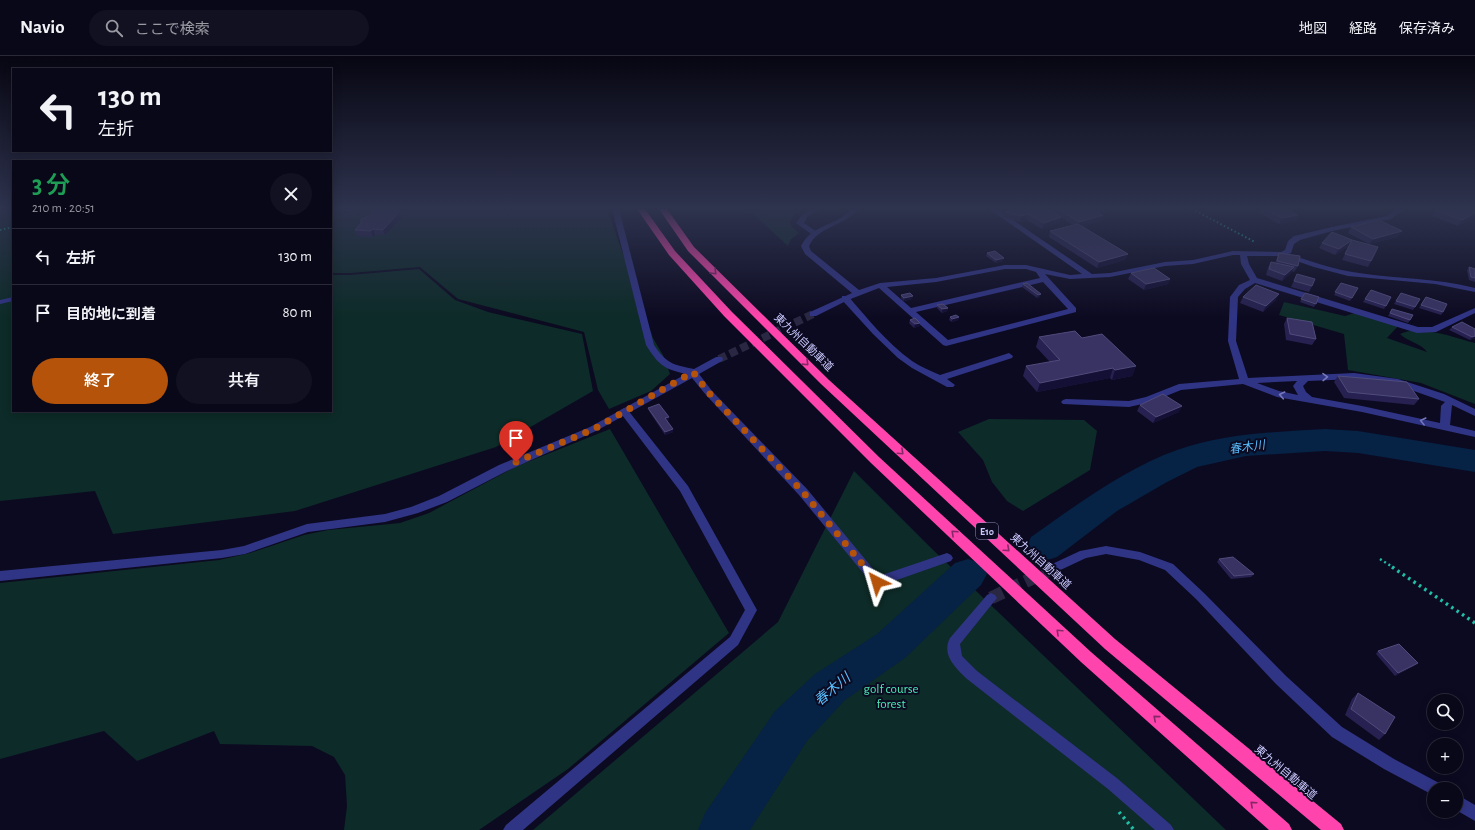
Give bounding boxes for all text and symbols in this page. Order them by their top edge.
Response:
search box [89,10,369,46]
icon: search [103,17,125,39]
text: Navio [20,18,65,37]
text: ここで検索 [135,22,210,37]
text: 地図 [1299,22,1327,36]
text: 経路 [1349,22,1377,36]
text: 保存済み [1399,22,1455,36]
text: 130 m [98,83,162,111]
icon: left [32,84,84,136]
text: 左折 [98,121,134,139]
button: close [270,173,312,215]
text: 3 分 [32,174,70,198]
text: 210 m · 20:51 [32,202,95,215]
icon: left [32,246,54,268]
text: 130 m [278,249,312,264]
text: 左折 [66,251,96,266]
one-way arrow [709,267,716,275]
icon: arrive [32,302,54,324]
text: 80 m [282,305,312,320]
text: 目的地に到着 [66,307,156,322]
street label: 東九州自動車道 [772,311,836,373]
button: 終了 [32,358,168,404]
button: 共有 [176,358,312,404]
one-way arrow [801,358,809,366]
one-way arrow [1322,373,1328,381]
one-way arrow [1279,392,1285,400]
one-way arrow [1420,418,1427,426]
pin [499,421,533,462]
icon: arrive [505,427,527,449]
water label: 春木川 [1228,437,1268,455]
one-way arrow [896,447,904,455]
road number: E10 [976,523,998,539]
one-way arrow [951,530,959,538]
street label: 東九州自動車道 [1008,531,1074,591]
one-way arrow [1002,545,1010,552]
position arrow [856,561,898,603]
one-way arrow [1056,629,1064,636]
water label: 春木川 [811,669,855,709]
park label: golf course forest [864,683,918,711]
map controls [1427,694,1463,818]
button: search [1427,694,1463,730]
one-way arrow [1153,715,1161,722]
button: + [1427,738,1463,774]
street label: 東九州自動車道 [1253,743,1319,801]
button: − [1427,782,1463,818]
one-way arrow [1251,802,1258,809]

